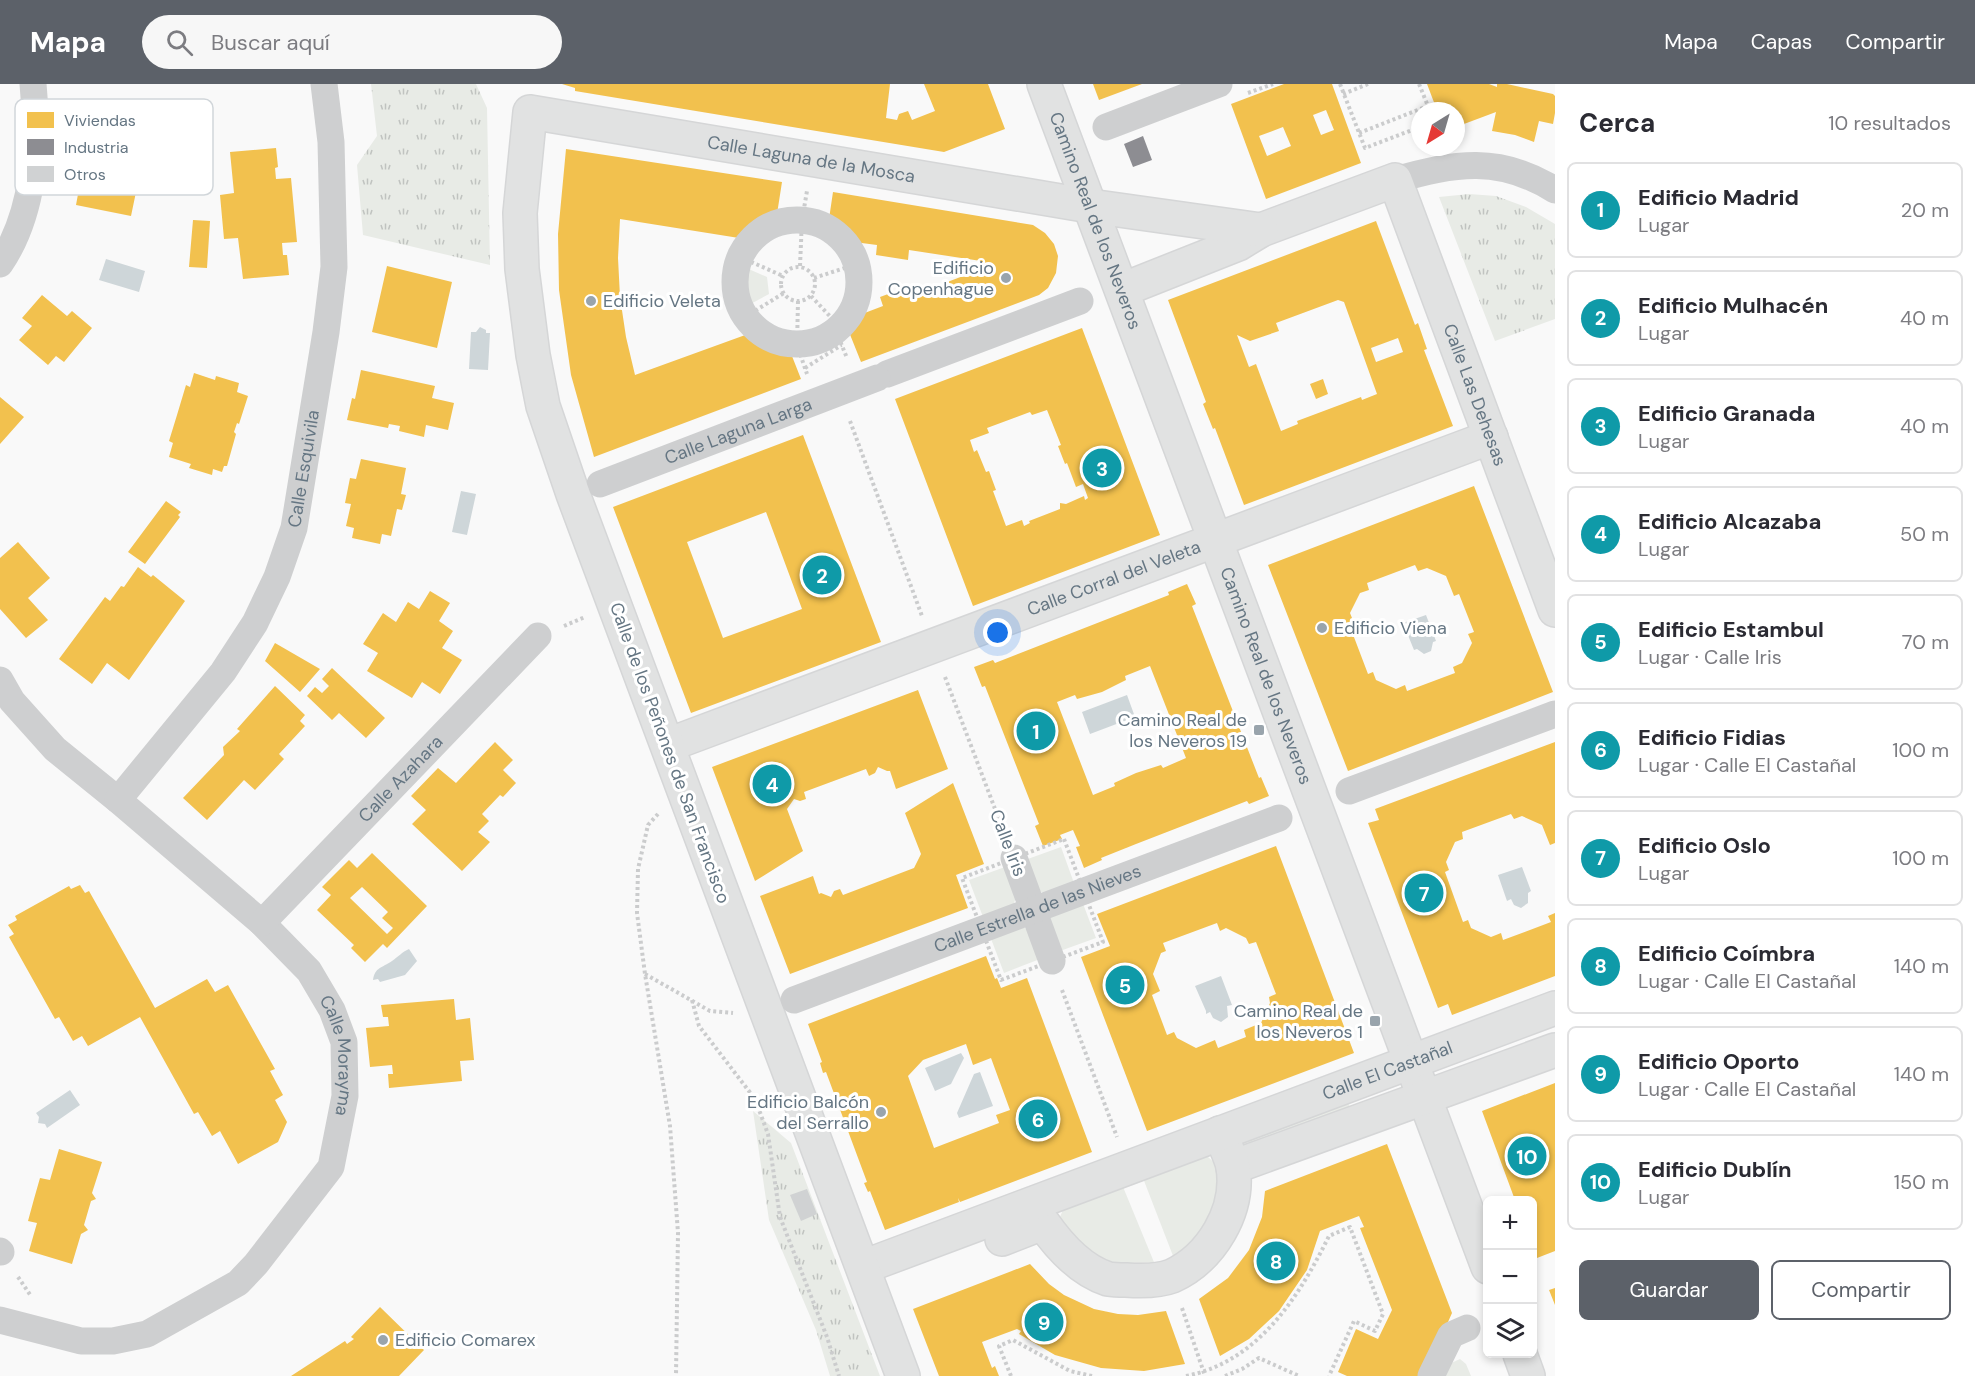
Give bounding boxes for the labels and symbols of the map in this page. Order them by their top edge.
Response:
legend [15,99,213,195]
north arrow [1411,102,1465,156]
street label: Camino Real de los Neveros [1044,109,1147,333]
text: Viviendas [64,110,136,131]
street label: Calle Laguna de la Mosca [706,130,917,188]
text: Industria [64,137,129,158]
text: Otros [64,164,106,185]
place label: Edificio Copenhague [888,256,994,301]
marker: Edificio Copenhague [999,271,1013,285]
place label: Edificio Veleta [603,289,721,313]
marker: Edificio Veleta [584,294,598,308]
street label: Calle Las Dehesas [1438,320,1512,469]
street label: Calle Laguna Larga [661,392,815,470]
street label: Calle Esquivila [282,408,325,529]
pin: 3 [1082,446,1122,490]
street label: Calle Corral del Veleta [1024,535,1204,622]
pin: 2 [802,552,842,598]
street label: Camino Real de los Neveros [1214,564,1318,788]
street label: Calle de los Peñones de San Francisco [604,599,736,907]
place label: Edificio Viena [1334,616,1447,640]
your location [983,618,1012,647]
marker: Edificio Viena [1315,621,1329,635]
pin: 1 [1016,708,1056,754]
place label: Camino Real de los Neveros 19 [1118,708,1247,753]
marker: Camino Real de los Neveros 19 [1252,723,1266,737]
street label: Calle Azahara [353,730,448,828]
pin: 4 [752,762,792,806]
street label: Calle Iris [984,806,1032,880]
street label: Calle Estrella de las Nieves [930,859,1145,958]
pin: 7 [1404,870,1444,916]
pin: 5 [1106,962,1144,1008]
street label: Calle Morayma [314,991,358,1118]
place label: Camino Real de los Neveros 1 [1234,999,1363,1044]
marker: Camino Real de los Neveros 1 [1368,1014,1382,1028]
street label: Calle El Castañal [1319,1035,1456,1106]
place label: Edificio Balcón del Serrallo [747,1090,869,1135]
pin: 6 [1018,1096,1058,1142]
marker: Edificio Balcón del Serrallo [874,1105,888,1119]
pin: 10 [1508,1134,1546,1178]
pin: 8 [1256,1238,1296,1284]
pin: 9 [1024,1300,1064,1344]
place label: Edificio Comarex [395,1328,536,1352]
marker: Edificio Comarex [376,1333,390,1347]

